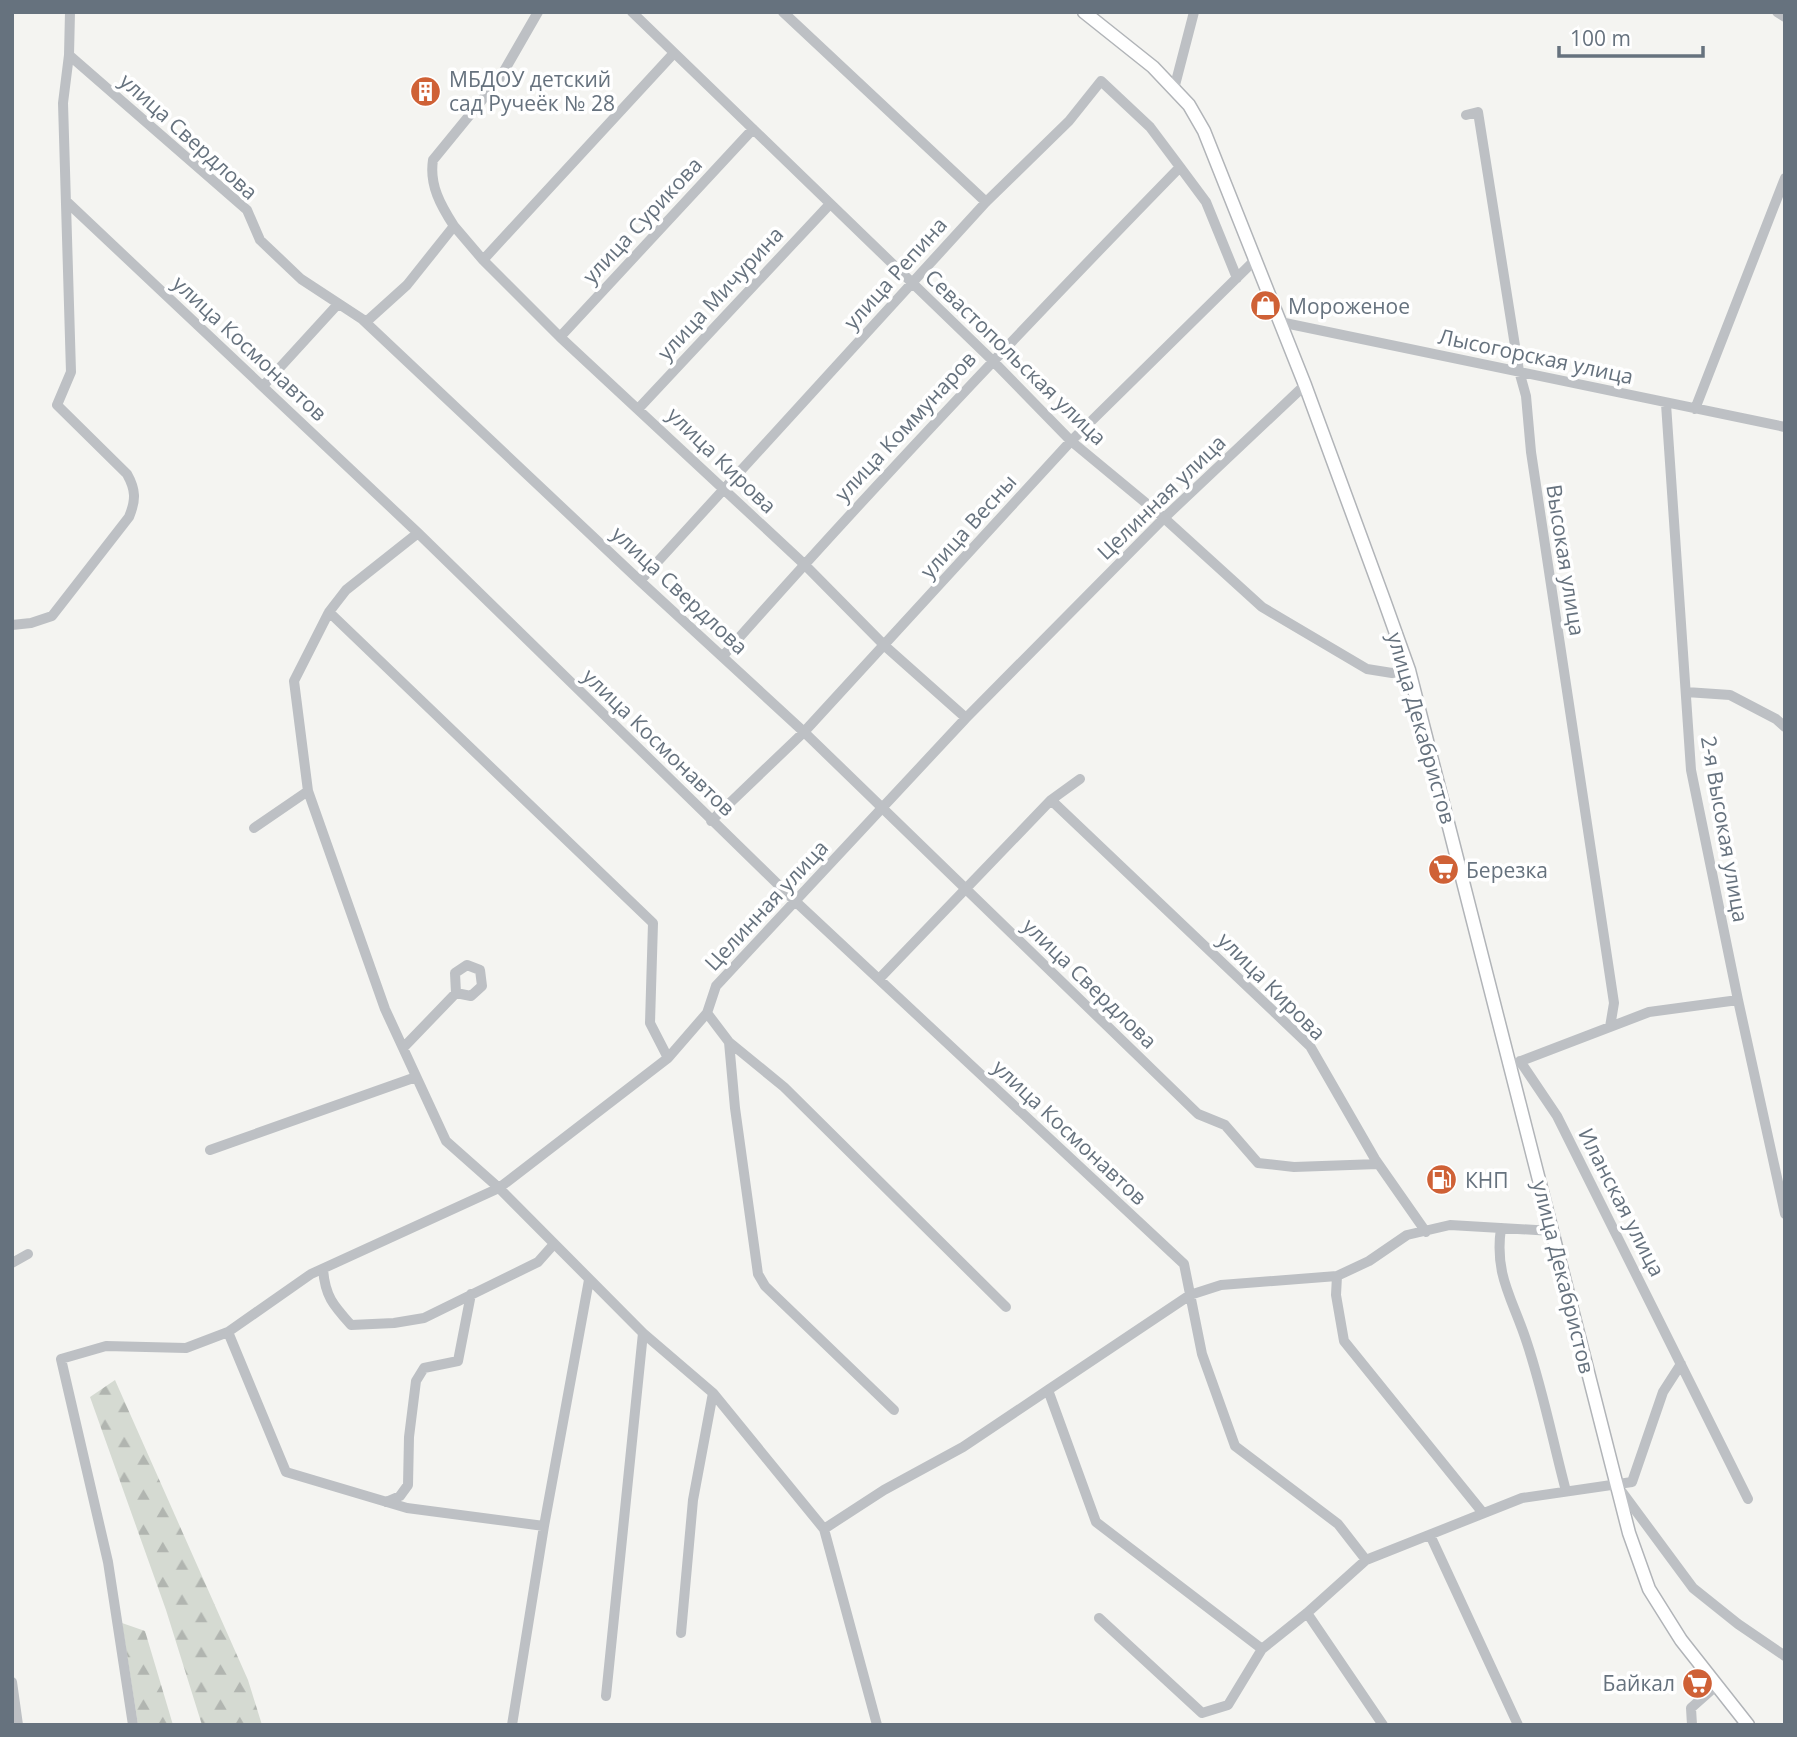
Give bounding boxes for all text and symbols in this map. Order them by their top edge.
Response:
scale bar [1559,14,1702,58]
text: 100 m [1570,24,1631,52]
place label: МБДОУ детский сад Ручеёк № 28 [449,65,615,117]
street label: улица Свердлова [114,67,264,205]
building icon: МБДОУ детский сад Ручеёк № 28 [409,74,443,108]
street label: улица Сурикова [576,151,708,289]
street label: улица Репина [837,211,953,335]
street label: улица Мичурина [651,220,789,366]
street label: Севастопольская улица [919,263,1113,451]
street label: улица Космонавтов [167,269,333,427]
shop icon: Мороженое [1248,289,1282,323]
place label: Мороженое [1288,292,1410,320]
street label: Лысогорская улица [1436,322,1636,390]
street label: улица Коммунаров [828,345,982,507]
street label: улица Кирова [661,401,783,519]
street label: Целинная улица [1091,428,1231,566]
street label: улица Весны [914,468,1022,584]
street label: Высокая улица [1540,482,1592,638]
street label: улица Свердлова [606,520,754,660]
street label: улица Декабристов [1381,629,1463,827]
street label: улица Космонавтов [577,662,741,822]
street label: 2-я Высокая улица [1695,734,1755,924]
street label: Целинная улица [698,834,834,976]
supermarket icon: Березка [1426,853,1460,887]
place label: Березка [1466,856,1548,884]
street label: улица Свердлова [1017,912,1163,1054]
street label: улица Кирова [1212,926,1332,1046]
street label: улица Космонавтов [987,1053,1153,1211]
street label: Иланская улица [1572,1123,1672,1281]
fuel station icon: КНП [1425,1163,1459,1197]
place label: КНП [1465,1166,1509,1194]
street label: улица Декабристов [1526,1177,1602,1377]
supermarket icon: Байкал [1681,1666,1715,1700]
place label: Байкал [1603,1669,1675,1697]

